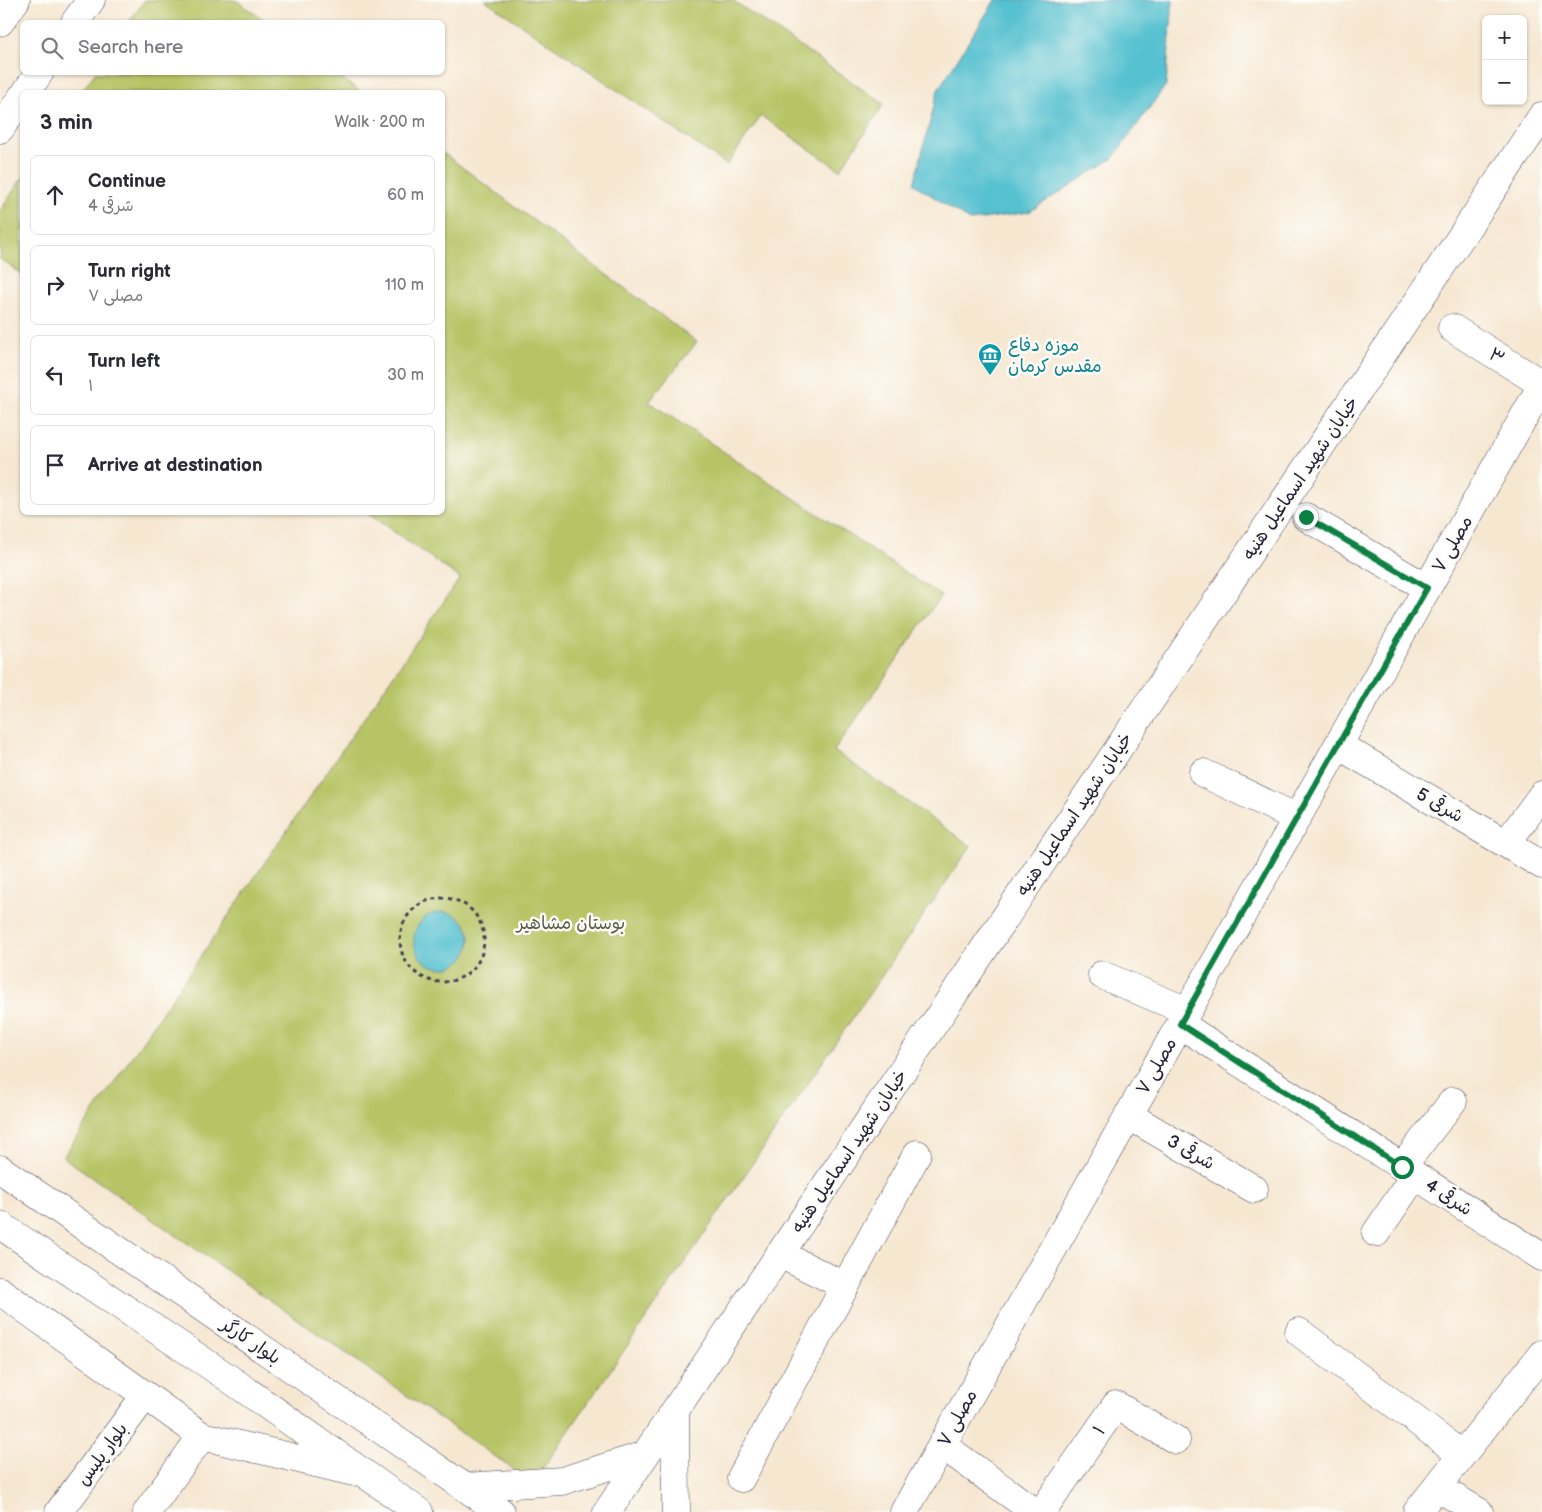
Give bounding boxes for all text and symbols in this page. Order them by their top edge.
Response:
map controls [1482,15,1527,105]
button: + [1482,15,1527,60]
search box [20,20,445,75]
icon: search [38,34,66,62]
text: Search here [78,36,183,59]
button: − [1482,60,1527,105]
text: 3 min [40,110,93,135]
text: Walk · 200 m [335,113,425,132]
text: Continue [88,170,166,193]
icon: ahead [41,181,69,209]
text: 60 m [387,186,424,205]
text: شرقی 4 [88,197,134,216]
text: Turn right [88,260,171,283]
icon: right [41,271,69,299]
text: 110 m [385,276,424,295]
text: مصلی ۷ [88,287,143,306]
place label: موزه دفاع مقدس کرمان [1008,335,1102,377]
museum icon: موزه دفاع مقدس کرمان [977,342,1003,376]
street label: ۳ [1485,344,1509,369]
text: Turn left [88,350,160,373]
icon: left [41,361,69,389]
text: 30 m [387,366,424,385]
text: ۱ [88,377,94,396]
street label: خیابان شهید اسماعیل هنیه [1238,393,1363,564]
icon: arrive [41,451,69,479]
text: Arrive at destination [88,454,263,477]
route end [1295,506,1318,529]
street label: مصلی ۷ [1428,512,1477,576]
street label: خیابان شهید اسماعیل هنیه [1012,729,1137,900]
street label: شرقی 5 [1413,782,1468,827]
park label: بوستان مشاهیر [515,913,625,934]
street label: مصلی ۷ [1132,1034,1181,1098]
street label: خیابان شهید اسماعیل هنیه [787,1066,912,1237]
street label: شرقی 3 [1163,1129,1219,1174]
route start [1391,1156,1414,1179]
street label: شرقی 4 [1422,1173,1477,1220]
street label: بلوار کارگر [215,1313,285,1369]
street label: مصلی ۷ [933,1386,982,1451]
street label: بلوار پلیس [73,1419,133,1490]
street label: ۱ [1089,1422,1110,1439]

